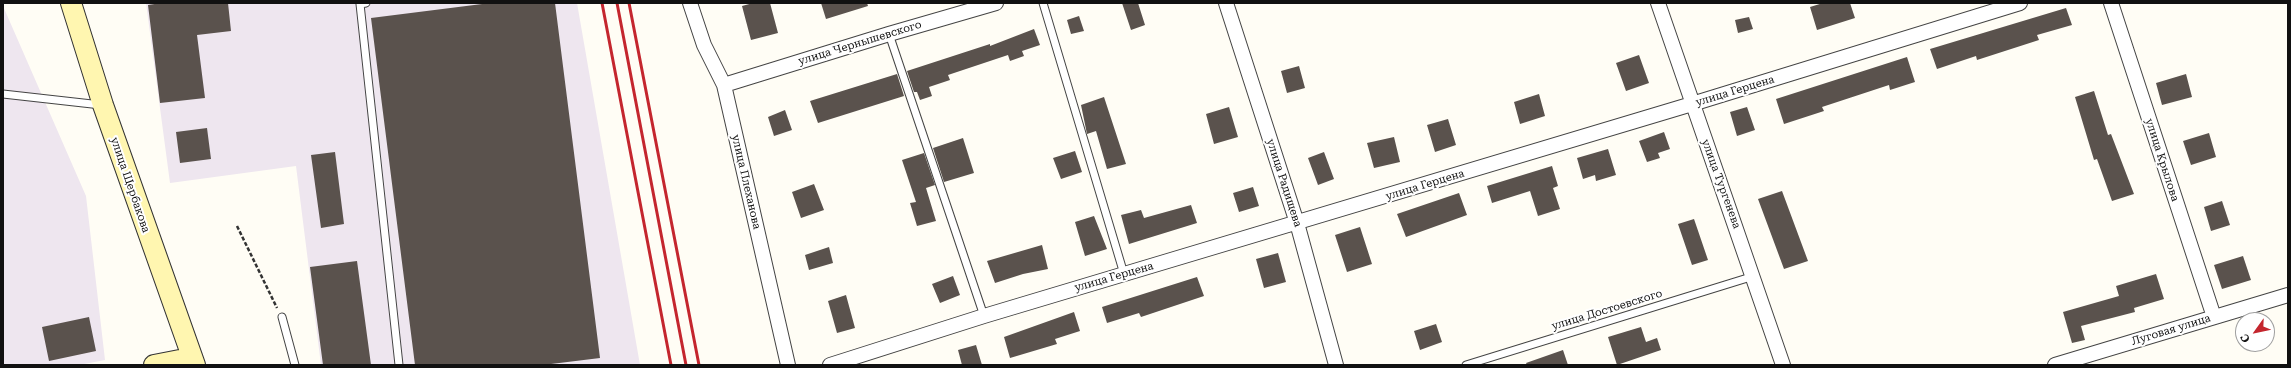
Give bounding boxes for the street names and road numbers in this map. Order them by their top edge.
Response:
street label: улица Чернышевского [797,18,923,68]
street label: улица Герцена [1694,73,1776,109]
street label: улица Крылова [2142,117,2182,203]
street label: улица Плеханова [729,133,763,231]
street label: улица Щербакова [107,135,153,235]
street label: улица Радищева [1264,137,1304,229]
street label: улица Тургенева [1699,137,1743,231]
street label: улица Герцена [1384,167,1466,203]
street label: улица Герцена [1073,259,1155,295]
street label: улица Достоевского [1550,287,1664,333]
street label: Луговая улица [2130,312,2212,348]

